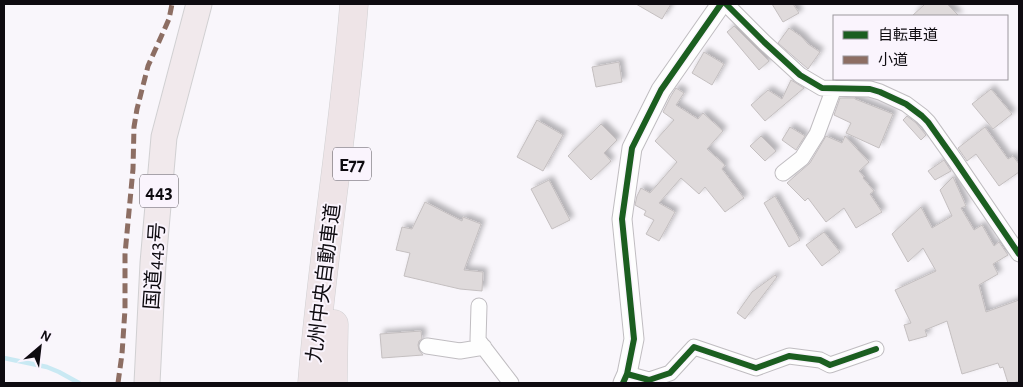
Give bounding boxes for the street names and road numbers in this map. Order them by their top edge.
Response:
road number: E77 [333,147,371,180]
road number: 443 [140,175,178,208]
street label: 九州中央自動車道 [303,202,344,364]
street label: 国道443号 [141,222,168,310]

